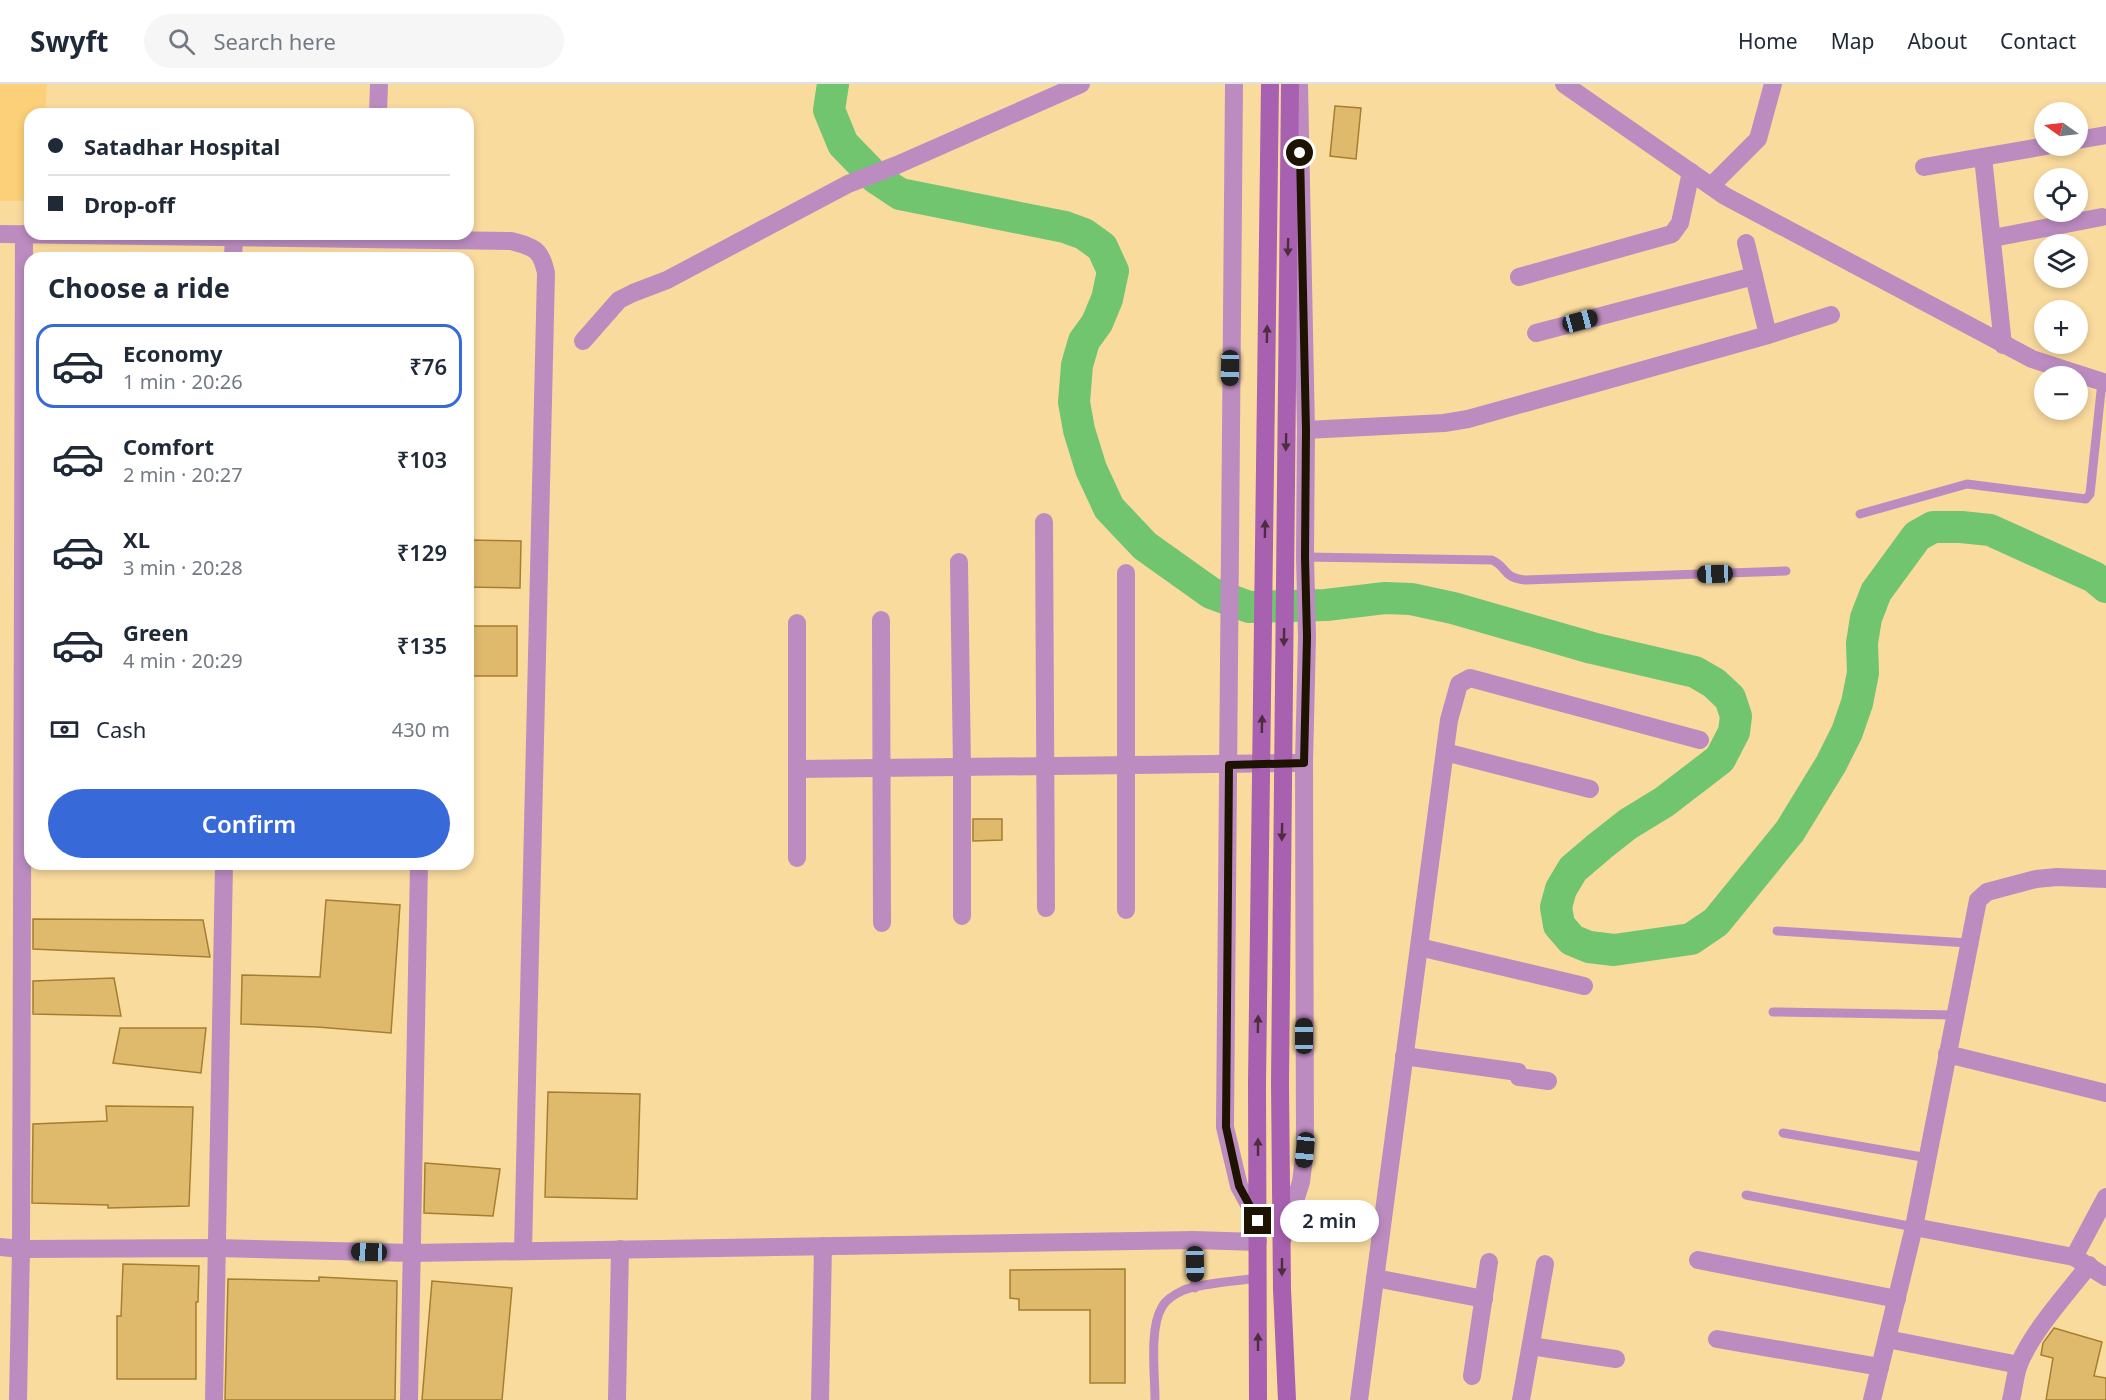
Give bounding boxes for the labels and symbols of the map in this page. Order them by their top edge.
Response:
north arrow [2034,102,2088,156]
route start [1286,139,1313,166]
one-way arrow [1283,238,1293,257]
car [1560,308,1600,334]
one-way arrow [1262,325,1272,344]
car [1221,350,1239,386]
one-way arrow [1281,433,1291,452]
one-way arrow [1260,520,1269,539]
car [1697,564,1733,584]
one-way arrow [1279,628,1289,647]
one-way arrow [1257,715,1267,734]
one-way arrow [1277,823,1287,842]
one-way arrow [1253,1015,1263,1034]
car [1295,1018,1313,1054]
car [1294,1131,1316,1169]
one-way arrow [1253,1137,1263,1156]
callout: 2 min [1279,1200,1378,1242]
route end [1244,1207,1271,1234]
car [351,1242,387,1262]
car [1186,1246,1204,1282]
one-way arrow [1277,1258,1287,1277]
one-way arrow [1253,1332,1263,1351]

